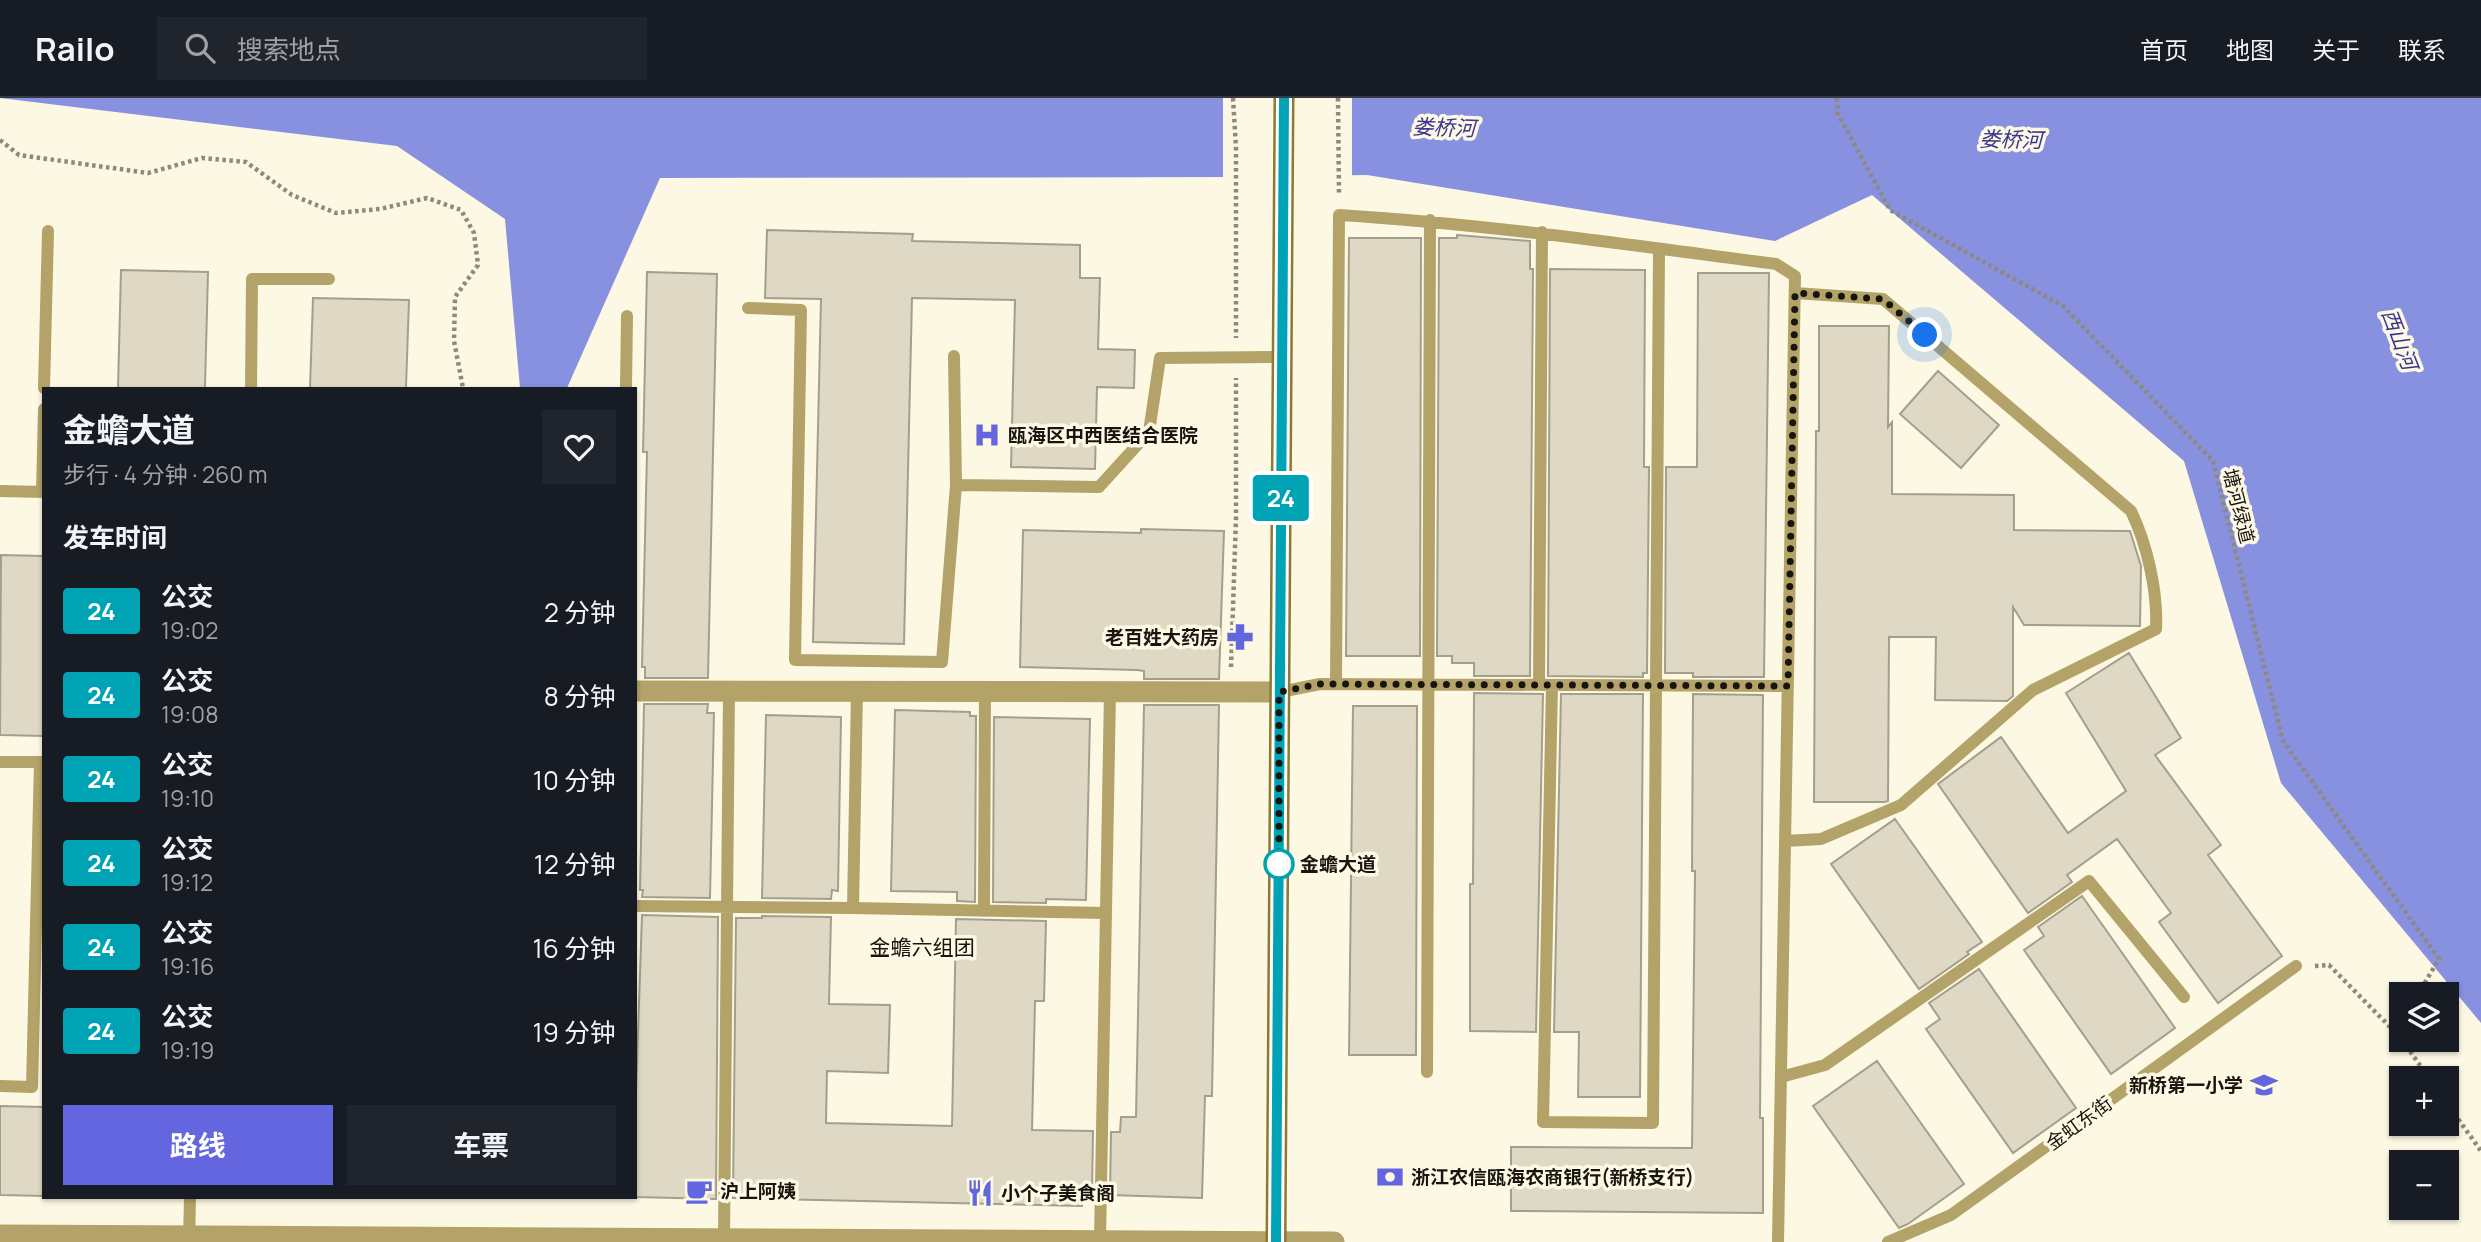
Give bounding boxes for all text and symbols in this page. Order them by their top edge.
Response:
search box [157,17,647,80]
text: Railo [35,26,115,71]
icon: search [181,29,219,67]
text: 搜索地点 [237,31,341,67]
text: 首页 [2140,33,2188,66]
text: 地图 [2226,33,2274,66]
text: 关于 [2312,33,2360,66]
text: 联系 [2398,33,2446,66]
water label: 娄桥河 [1412,112,1480,142]
water label: 娄桥河 [1979,124,2047,154]
water label: 西山河 [2376,305,2426,377]
your location [1907,317,1942,352]
text: 金蟾大道 [63,407,195,452]
button: heart [542,410,616,484]
hospital icon: 瓯海区中西医结合医院 [972,420,1002,450]
place label: 瓯海区中西医结合医院 [1008,422,1198,448]
text: 步行 · 4 分钟 · 260 m [63,458,268,490]
street label: 塘河绿道 [2217,466,2261,546]
line badge: 24 [1250,475,1312,521]
text: 24 [1267,481,1295,514]
text: 发车时间 [63,519,167,555]
text: 公交 [161,578,213,614]
text: 24 [87,594,116,627]
text: 2 分钟 [544,594,616,630]
text: 19:02 [161,614,218,646]
pharmacy icon: 老百姓大药房 [1225,622,1255,652]
place label: 老百姓大药房 [1105,624,1219,650]
text: 公交 [161,662,213,698]
text: 24 [87,678,116,711]
text: 8 分钟 [544,678,616,714]
text: 19:08 [161,698,219,730]
text: 公交 [161,746,213,782]
text: 24 [87,762,116,795]
text: 10 分钟 [533,762,616,798]
text: 19:10 [161,782,214,814]
text: 公交 [161,830,213,866]
text: 24 [87,846,116,879]
text: 12 分钟 [534,846,616,882]
marker: 金蟾大道 [1264,849,1294,879]
place label: 金蟾大道 [1300,851,1376,877]
text: 19:12 [161,866,213,898]
text: 公交 [161,914,213,950]
text: 24 [87,930,116,963]
text: 16 分钟 [533,930,616,966]
district label: 金蟾六组团 [870,933,975,961]
text: 19:16 [161,950,214,982]
map controls [2389,982,2459,1220]
button: layers [2389,982,2459,1052]
text: 公交 [161,998,213,1034]
text: 24 [87,1014,116,1047]
text: 19 分钟 [533,1014,616,1050]
text: 19:19 [161,1034,214,1066]
button: + [2389,1066,2459,1136]
school or university icon: 新桥第一小学 [2249,1070,2279,1100]
place label: 新桥第一小学 [2129,1072,2243,1098]
street label: 金虹东街 [2041,1090,2117,1156]
button: 路线 [63,1105,333,1185]
button: 车票 [347,1105,616,1185]
button: − [2389,1150,2459,1220]
bank icon: 浙江农信瓯海农商银行(新桥支行) [1375,1162,1405,1192]
place label: 浙江农信瓯海农商银行(新桥支行) [1411,1164,1694,1190]
cafe icon: 沪上阿姨 [684,1176,714,1206]
place label: 沪上阿姨 [720,1178,796,1204]
restaurant icon: 小个子美食阁 [965,1178,995,1208]
place label: 小个子美食阁 [1001,1180,1115,1206]

